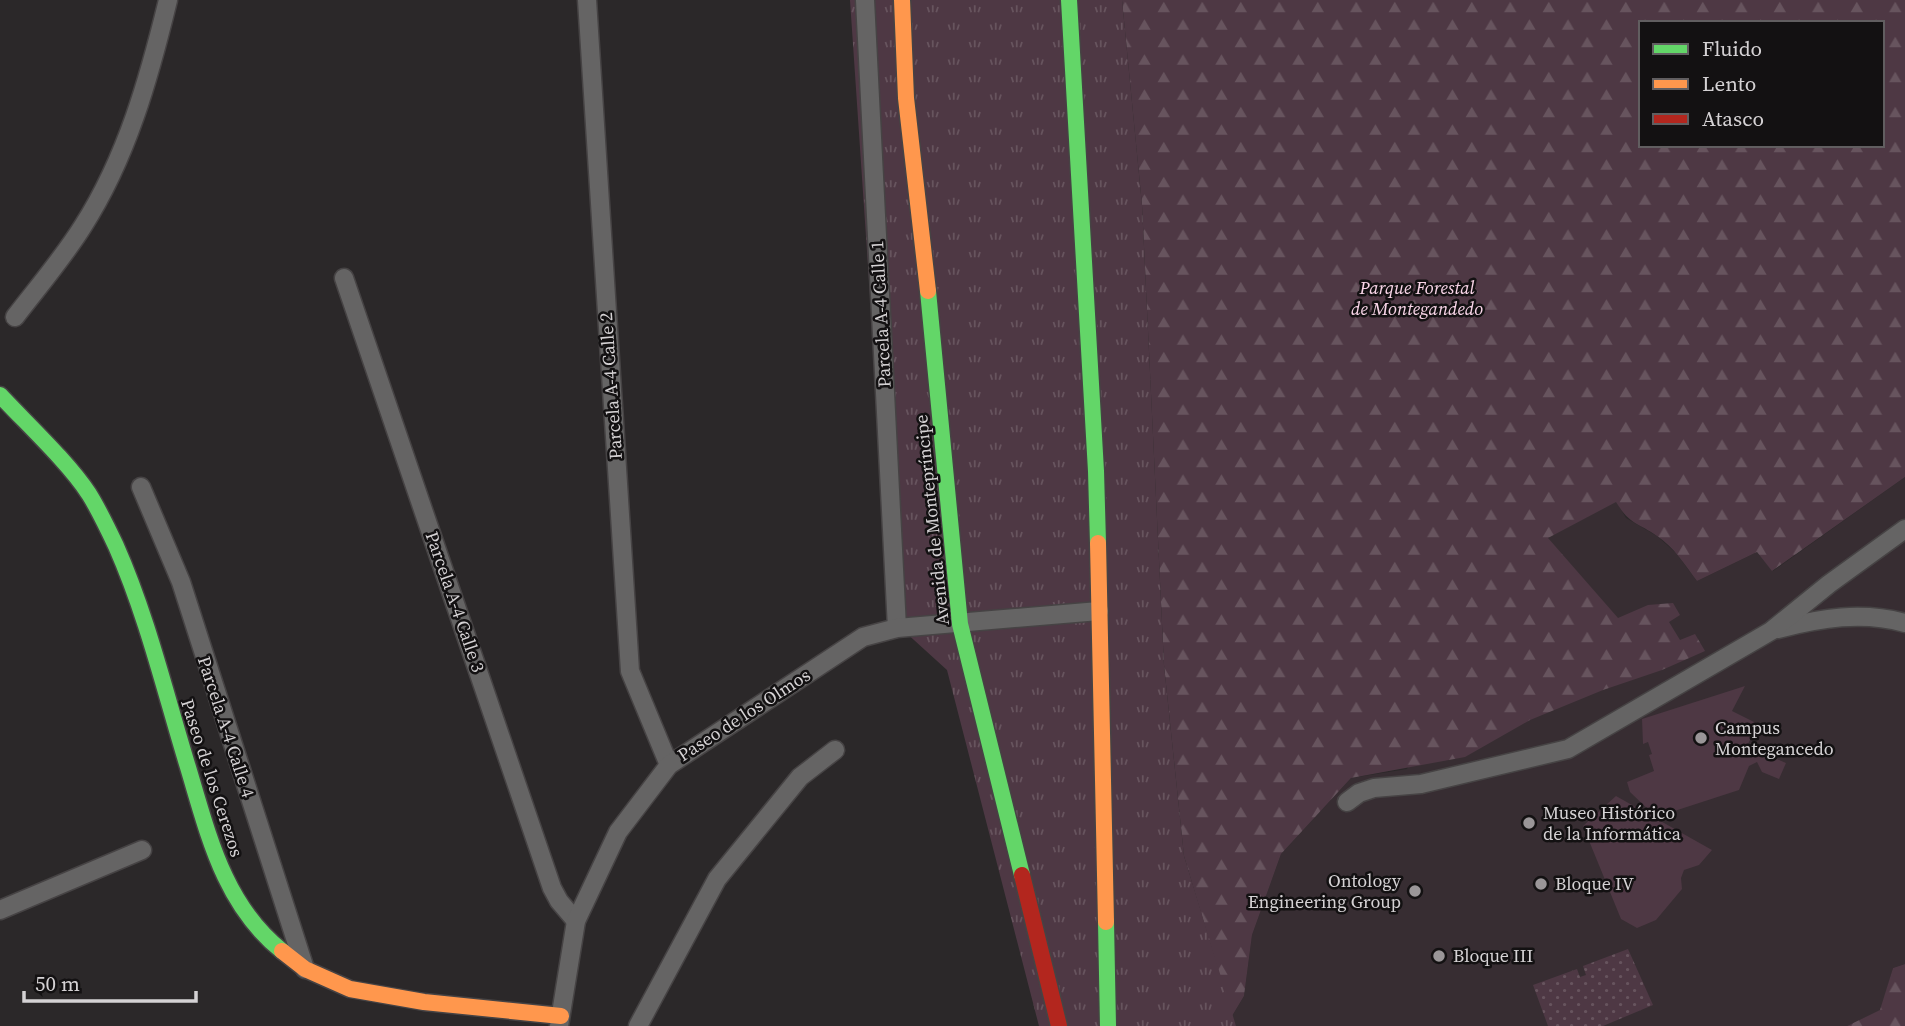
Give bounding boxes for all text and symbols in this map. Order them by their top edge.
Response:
legend [1639,21,1884,147]
text: Fluido [1702,34,1762,63]
text: Lento [1702,69,1756,98]
text: Atasco [1702,104,1764,133]
street label: Parcela A-4 Calle 1 [864,240,897,388]
park label: Parque Forestal de Montegandedo [1351,275,1483,321]
street label: Parcela A-4 Calle 2 [593,312,628,460]
street label: Avenida de Montepríncipe [908,414,955,627]
street label: Parcela A-4 Calle 3 [420,528,491,676]
street label: Parcela A-4 Calle 4 [192,653,261,801]
street label: Paseo de los Olmos [672,662,815,767]
street label: Paseo de los Cerezos [175,696,250,860]
place label: Campus Montegancedo [1715,715,1834,761]
marker: Campus Montegancedo [1693,730,1709,746]
place label: Museo Histórico de la Informática [1543,800,1682,846]
marker: Museo Histórico de la Informática [1521,815,1537,831]
place label: Ontology Engineering Group [1248,868,1402,914]
place label: Bloque IV [1555,871,1634,896]
marker: Bloque IV [1533,876,1549,892]
marker: Ontology Engineering Group [1407,883,1423,899]
place label: Bloque III [1453,943,1533,968]
marker: Bloque III [1431,948,1447,964]
scale bar [24,960,196,1004]
text: 50 m [35,969,80,998]

